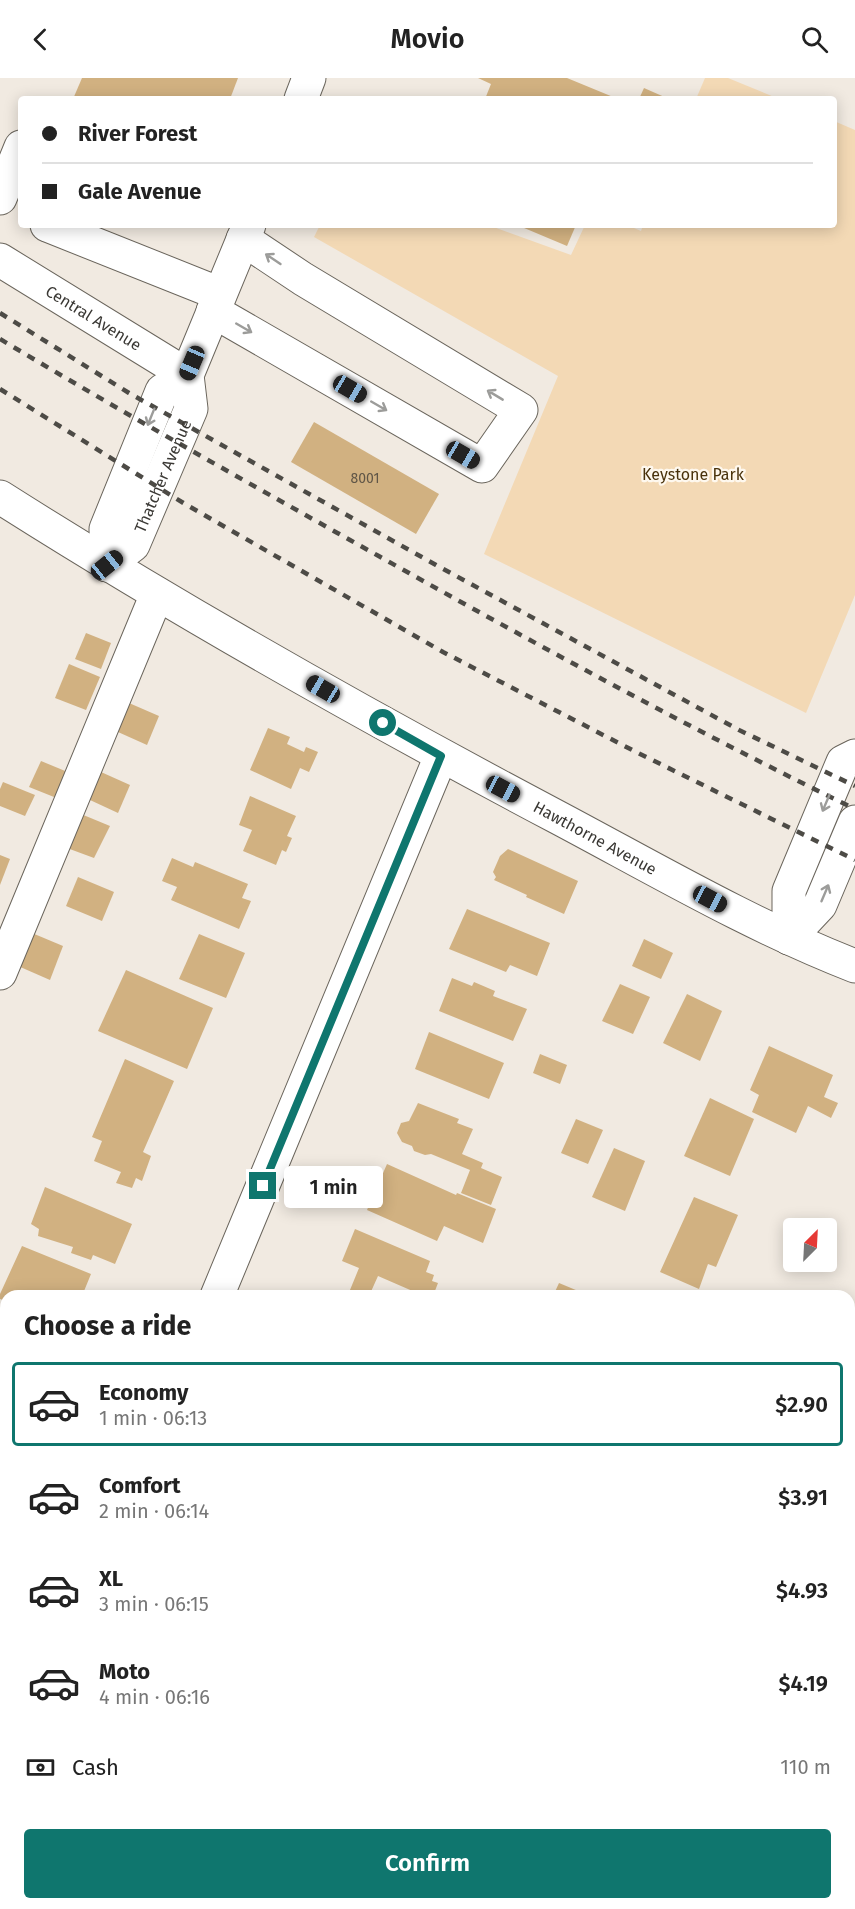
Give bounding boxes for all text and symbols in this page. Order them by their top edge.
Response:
icon: back [24,23,57,56]
text: Movio [391,23,464,55]
icon: search [798,23,831,56]
text: River Forest [78,120,197,147]
text: Gale Avenue [78,178,201,205]
one-way arrow [265,253,281,265]
street label: Central Avenue [42,281,145,355]
one-way arrow [235,323,252,335]
car [177,343,207,383]
car [330,372,370,406]
one-way arrow [487,388,504,400]
one-way arrow [370,401,388,412]
one-way arrow [145,408,156,426]
street label: Thatcher Avenue [130,417,195,536]
car [443,438,483,472]
park label: Keystone Park [642,465,745,484]
house number: 8001 [350,470,380,487]
car [87,547,127,583]
car [303,672,343,706]
route start [369,709,396,736]
car [483,773,523,805]
one-way arrow [820,794,831,812]
street label: Hawthorne Avenue [530,797,660,879]
car [690,883,730,915]
one-way arrow [820,884,831,903]
callout: 1 min [284,1165,383,1207]
route end [249,1172,276,1199]
text: 1 min [309,1175,358,1199]
north arrow [783,1218,837,1272]
map controls [783,1218,837,1272]
text: Choose a ride [24,1310,191,1342]
icon: car [27,1377,81,1431]
text: Economy [99,1379,188,1406]
text: $2.90 [775,1391,828,1418]
text: 1 min · 06:13 [99,1406,207,1430]
icon: car [27,1470,81,1524]
text: Comfort [99,1472,180,1499]
text: $3.91 [778,1484,828,1511]
text: 2 min · 06:14 [99,1499,209,1523]
icon: car [27,1563,81,1617]
text: XL [99,1565,123,1592]
text: $4.93 [776,1577,828,1604]
text: 3 min · 06:15 [99,1592,209,1616]
icon: car [27,1656,81,1710]
text: Moto [99,1658,150,1685]
text: $4.19 [778,1670,828,1697]
text: 4 min · 06:16 [99,1685,210,1709]
icon: cash [24,1751,57,1784]
text: Cash [72,1754,119,1781]
text: 110 m [780,1755,831,1779]
button: Confirm [24,1829,831,1898]

